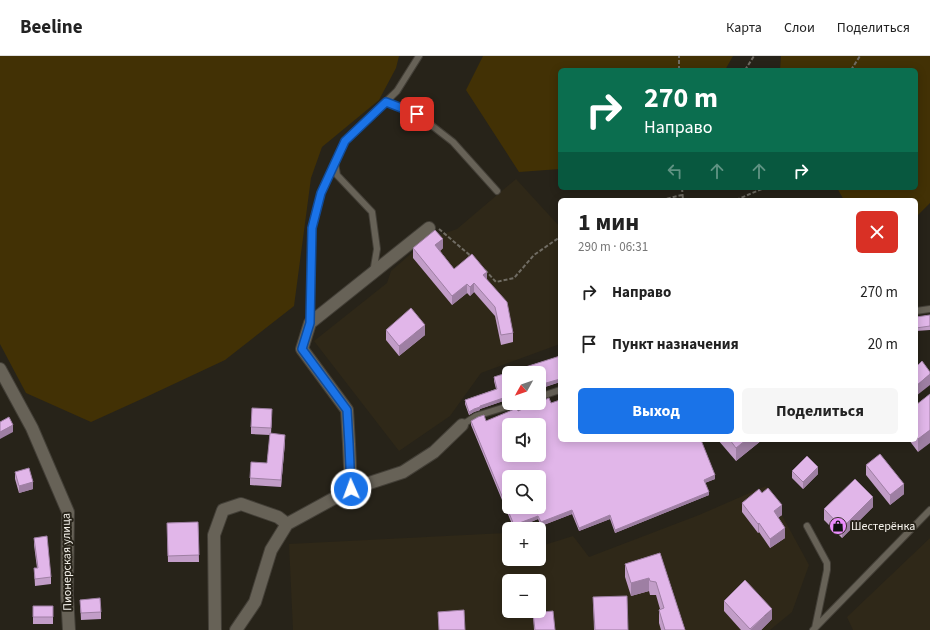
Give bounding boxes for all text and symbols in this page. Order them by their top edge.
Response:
text: Beeline [20,14,83,41]
text: Карта [726,18,762,38]
text: Слои [784,18,815,38]
text: Поделиться [837,18,910,38]
text: 270 m [644,78,718,118]
icon: right [578,84,630,136]
pin [400,97,434,131]
icon: arrive [406,103,428,125]
text: Направо [644,115,712,140]
icon: left [664,160,686,182]
icon: ahead [706,160,728,182]
icon: ahead [748,160,770,182]
icon: right [790,160,812,182]
text: 1 мин [578,205,639,240]
button: close [856,211,898,253]
text: 290 m · 06:31 [578,238,648,256]
icon: right [578,281,600,303]
text: Направо [612,282,671,303]
text: 270 m [860,282,898,303]
icon: arrive [578,333,600,355]
text: Пункт назначения [612,334,739,355]
text: 20 m [868,334,898,355]
north arrow [502,366,546,410]
map controls [502,366,546,618]
button: Выход [578,388,734,434]
button: Поделиться [742,388,898,434]
button: sound [502,418,546,462]
position arrow [330,468,372,510]
button: search [502,470,546,514]
street label: Пионерская улица [58,513,76,611]
shop icon: Шестерёнка [828,516,848,536]
place label: Шестерёнка [851,518,915,535]
button: + [502,522,546,566]
button: − [502,574,546,618]

